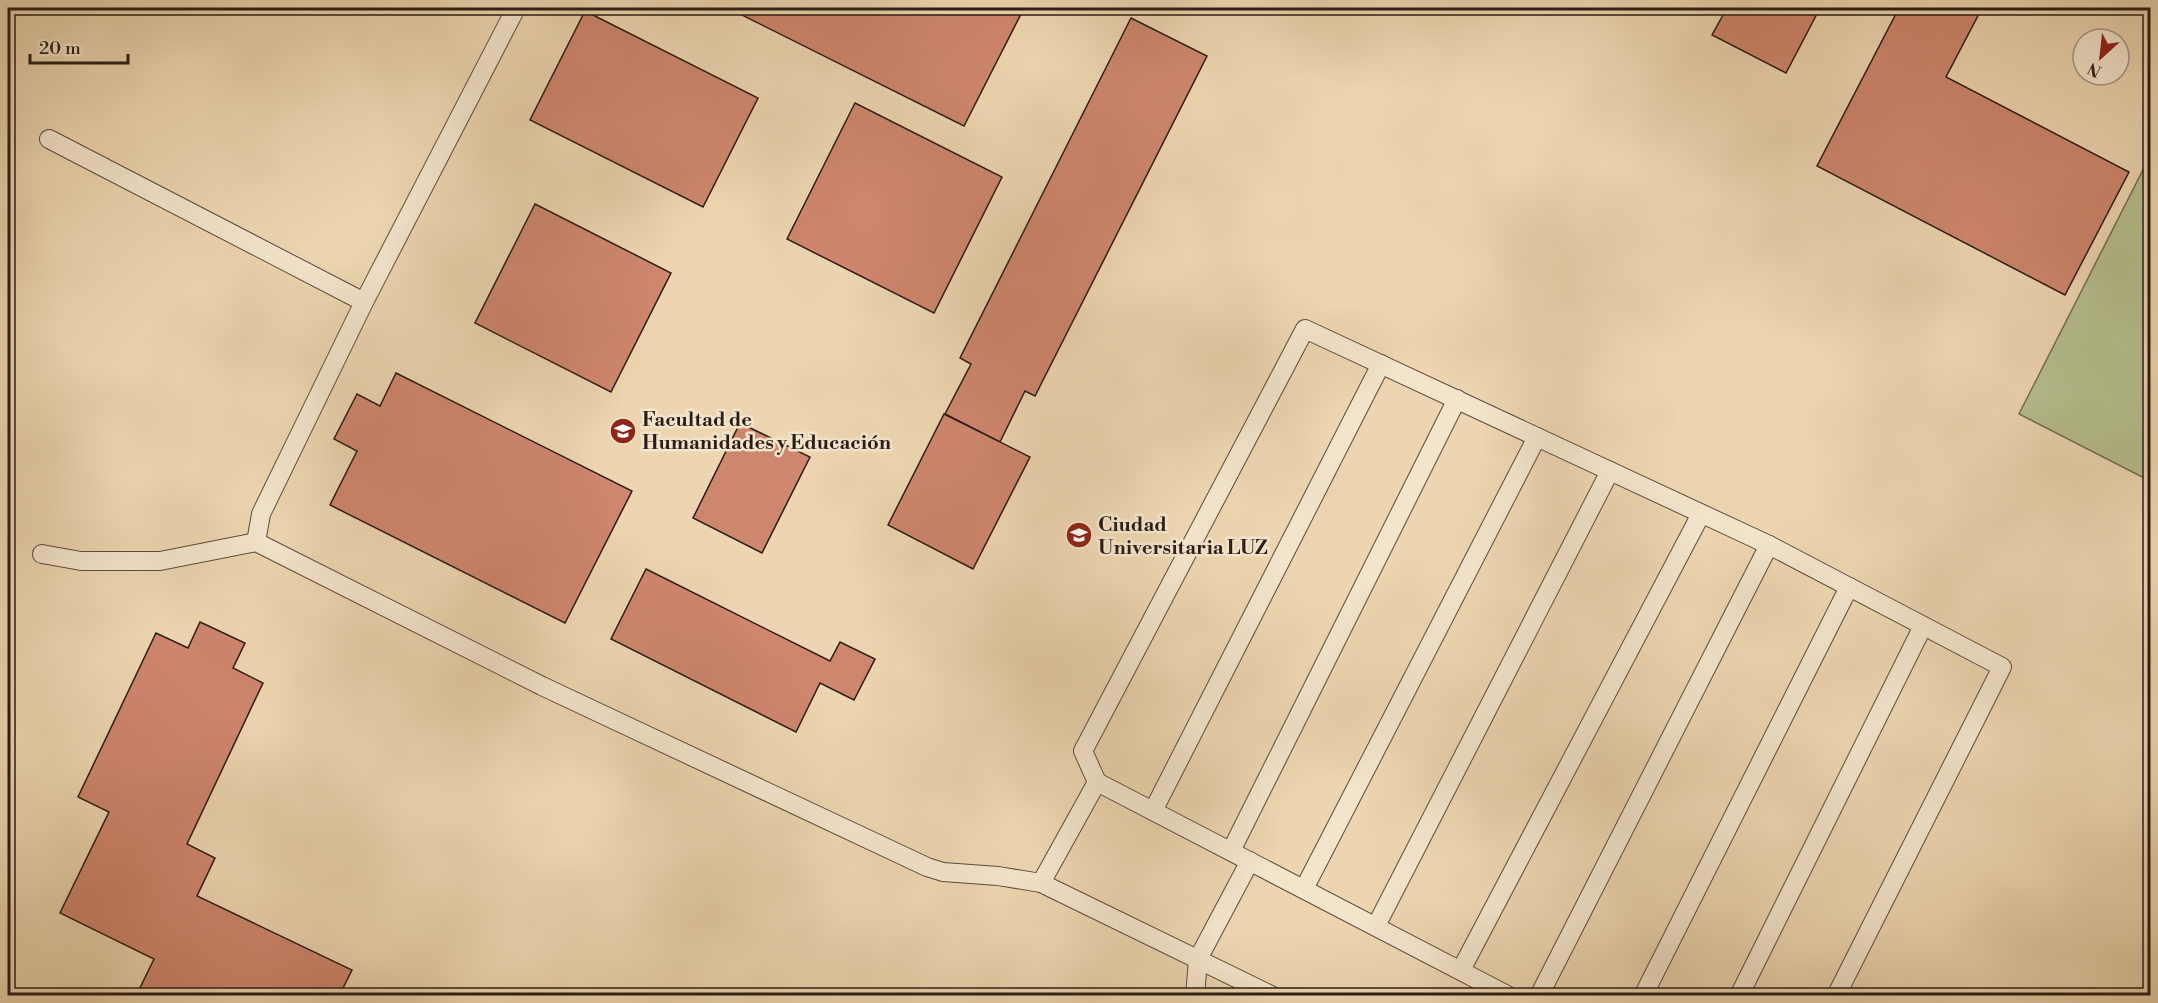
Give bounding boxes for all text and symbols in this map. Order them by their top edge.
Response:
scale bar [30,27,128,65]
north arrow [2071,27,2131,87]
text: 20 m [39,37,81,60]
text: N [2084,58,2105,81]
place label: Facultad de Humanidades y Educación [642,408,892,456]
school or university icon: Facultad de Humanidades y Educación [608,416,638,446]
place label: Ciudad Universitaria LUZ [1098,513,1268,561]
school or university icon: Ciudad Universitaria LUZ [1064,520,1094,550]

